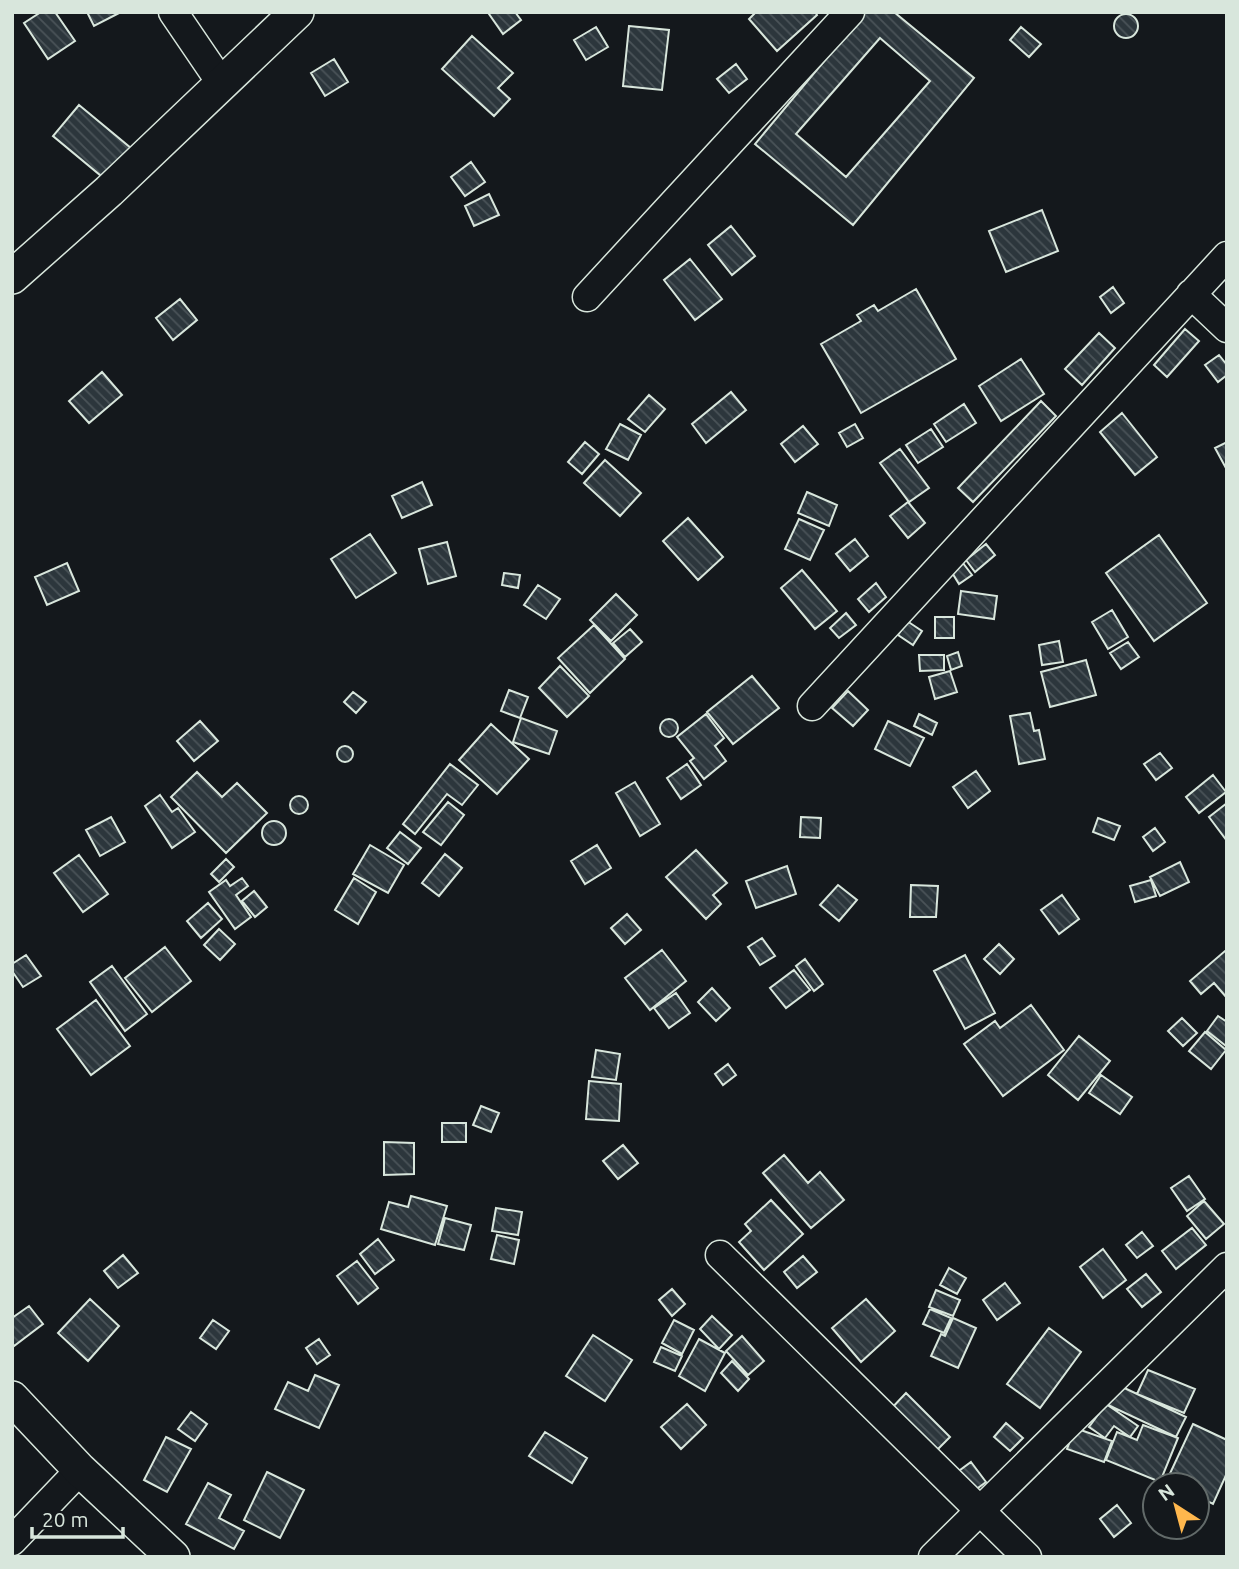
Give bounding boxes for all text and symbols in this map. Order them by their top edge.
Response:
north arrow [1141,1471,1211,1541]
text: N [1154,1479,1178,1505]
scale bar [32,1496,122,1540]
text: 20 m [42,1507,89,1531]

